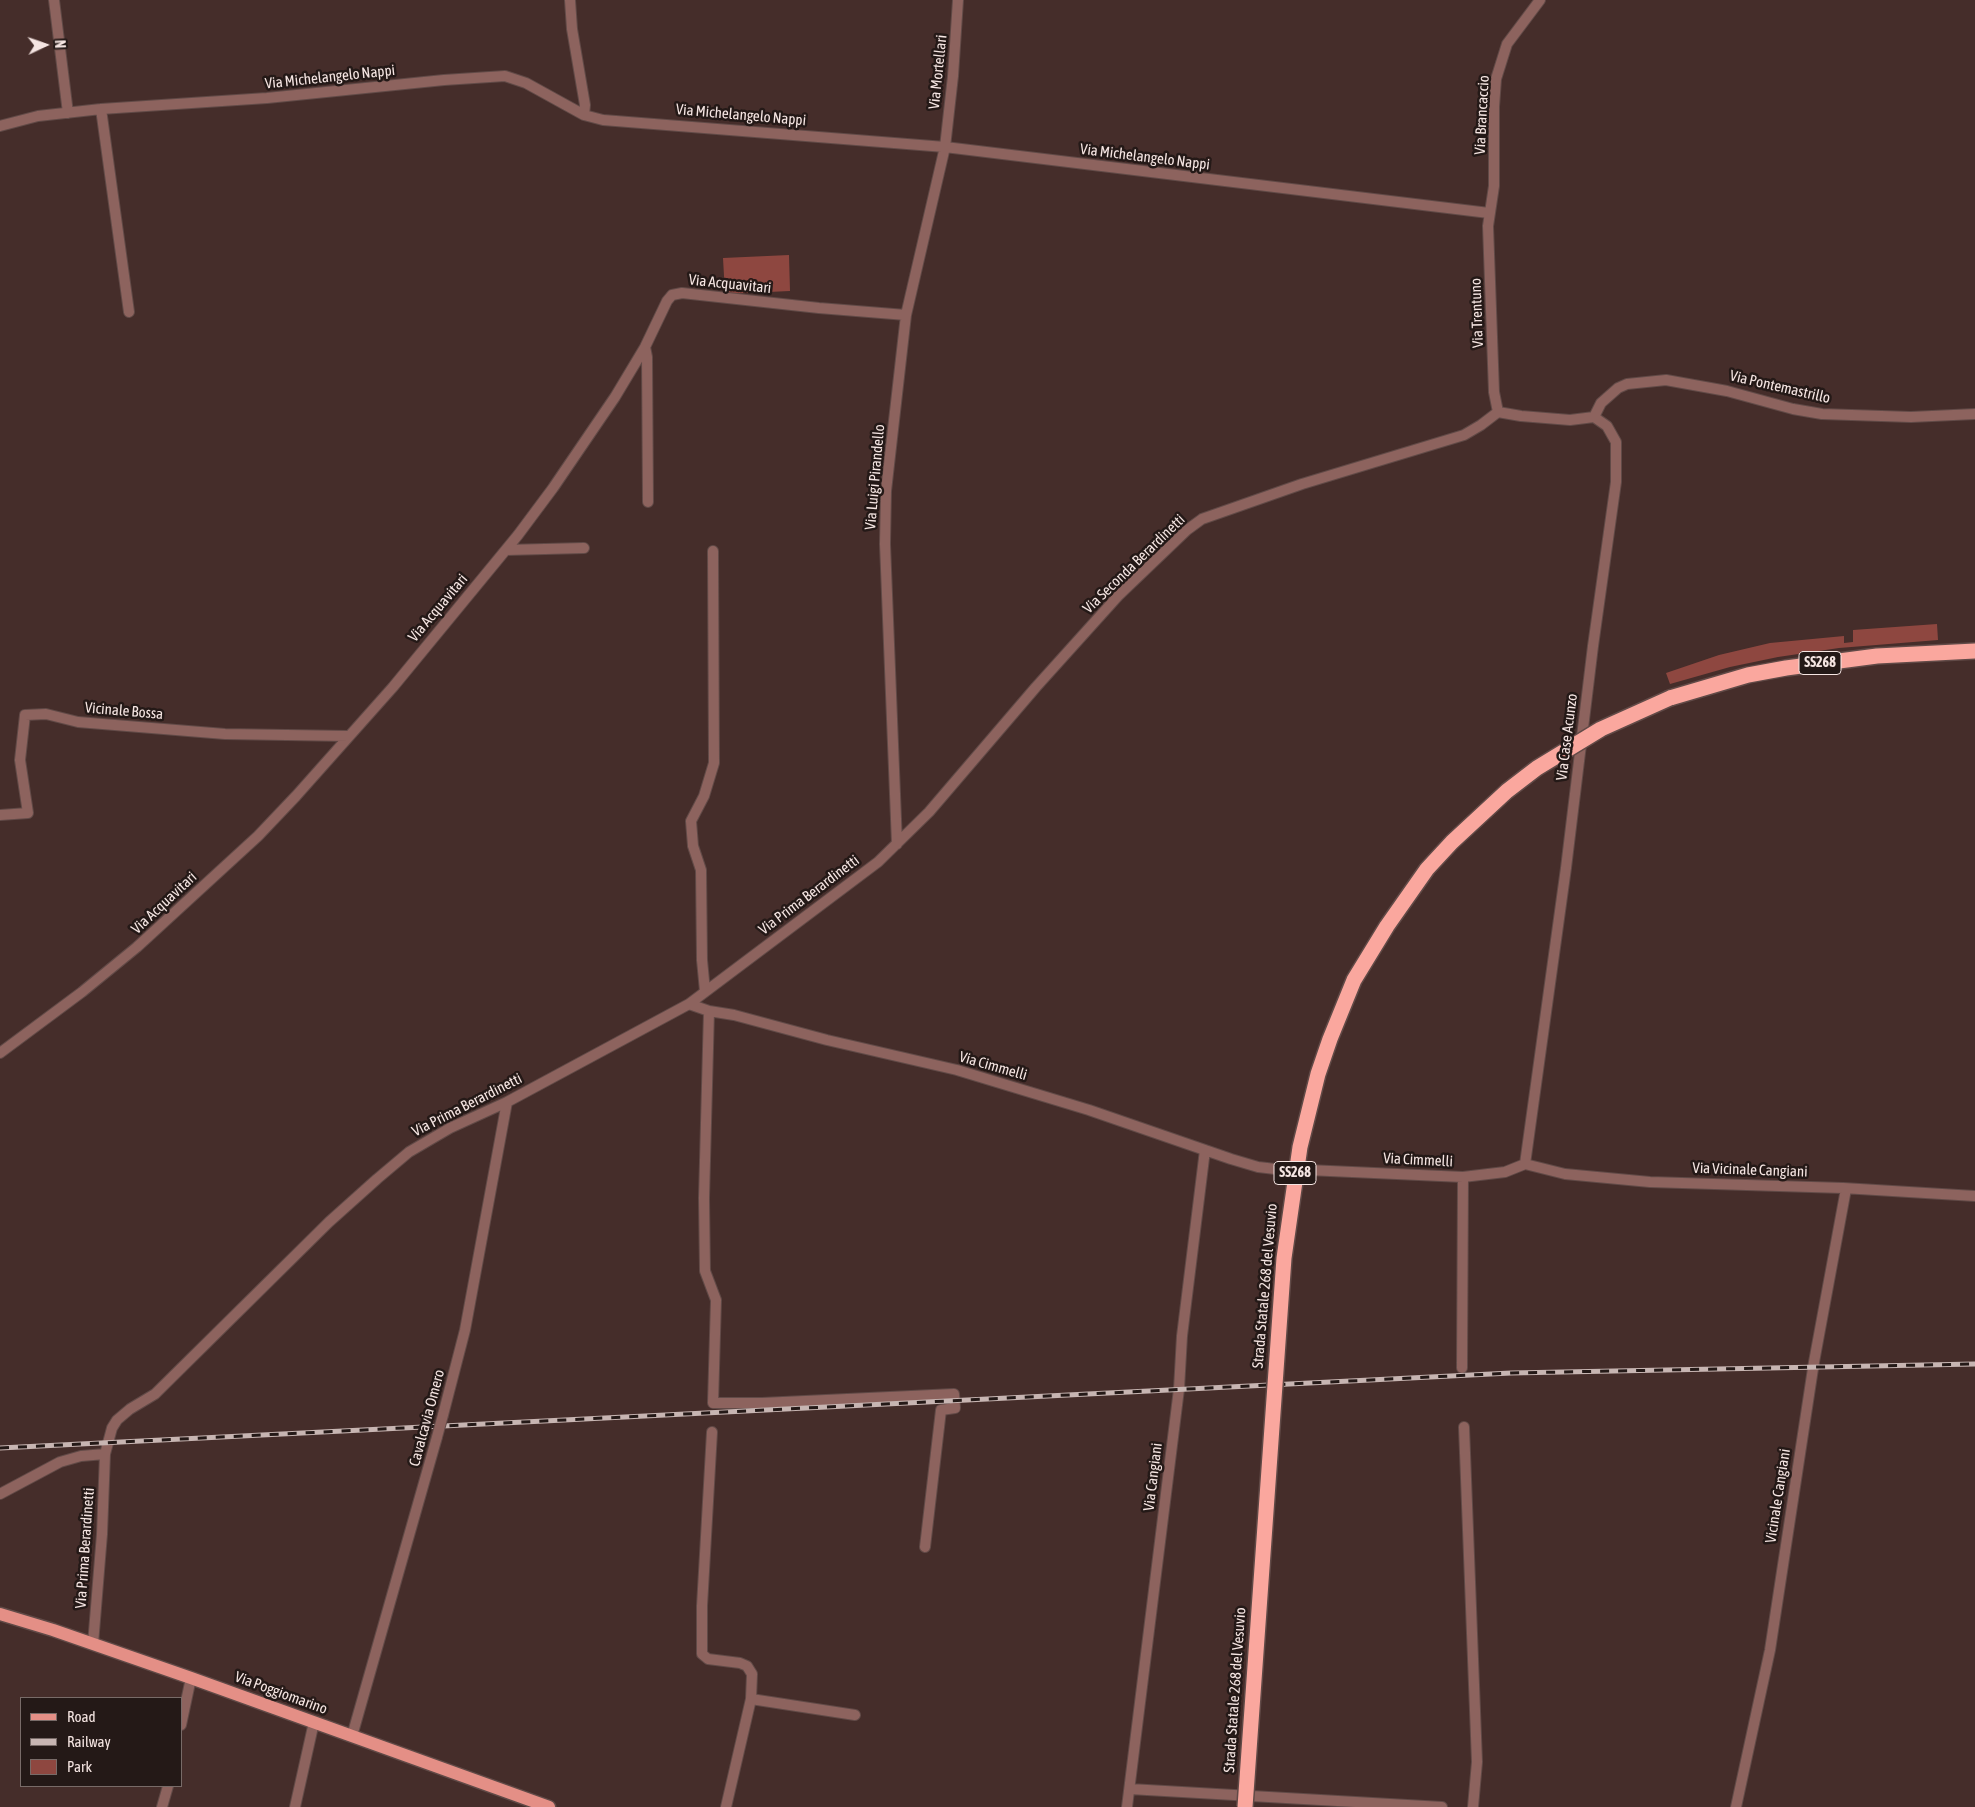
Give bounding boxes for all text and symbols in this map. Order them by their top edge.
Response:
north arrow [20,20,70,70]
street label: Via Mortellari [925,34,951,110]
text: N [52,40,68,49]
street label: Via Michelangelo Nappi [264,61,396,93]
street label: Via Brancaccio [1471,75,1493,155]
street label: Via Michelangelo Nappi [675,100,807,130]
street label: Via Michelangelo Nappi [1079,140,1211,174]
street label: Via Acquavitari [688,271,772,297]
street label: Via Trentuno [1467,278,1487,348]
street label: Via Pontemastrillo [1728,367,1832,407]
street label: Via Luigi Pirandello [861,423,889,531]
street label: Via Seconda Berardinetti [1079,511,1189,617]
street label: Via Acquavitari [404,570,472,646]
road number: SS268 [1799,651,1841,674]
street label: Via Case Acunzo [1553,693,1581,781]
street label: Vicinale Bossa [84,699,164,723]
street label: Via Prima Berardinetti [755,851,863,939]
street label: Via Acquavitari [128,868,200,938]
street label: Via Cimmelli [957,1048,1029,1084]
street label: Via Prima Berardinetti [409,1069,525,1141]
street label: Via Cimmelli [1383,1149,1453,1171]
street label: Via Vicinale Cangiani [1692,1159,1808,1181]
road number: SS268 [1274,1162,1316,1184]
street label: Strada Statale 268 del Vesuvio [1249,1203,1281,1369]
street label: Cavalcavia Omero [405,1368,449,1468]
street label: Via Cangiani [1140,1442,1166,1512]
street label: Vicinale Cangiani [1762,1448,1794,1544]
street label: Via Prima Berardinetti [72,1487,98,1609]
street label: Strada Statale 268 del Vesuvio [1220,1607,1250,1773]
street label: Via Poggiomarino [232,1668,330,1718]
legend [20,1697,182,1787]
text: Road [67,1708,96,1725]
text: Railway [67,1733,111,1750]
text: Park [67,1758,92,1775]

